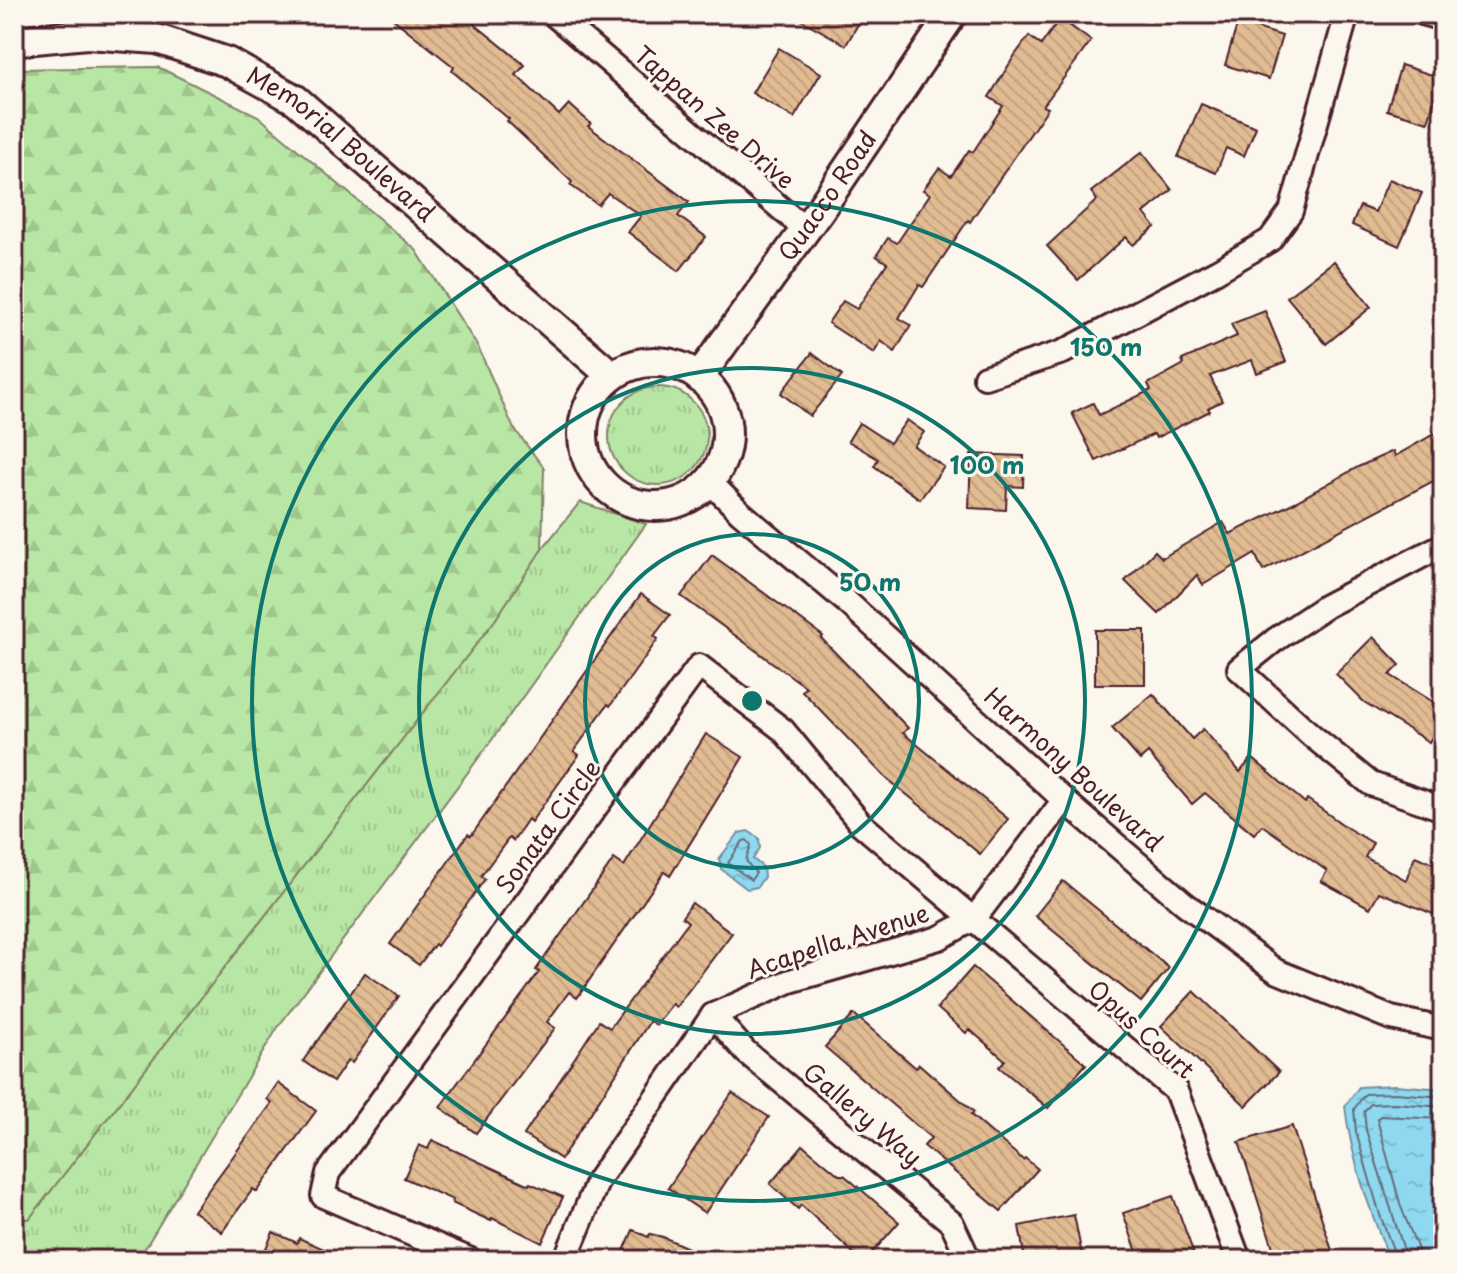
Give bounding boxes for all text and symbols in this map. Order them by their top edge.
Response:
street label: Tappan Zee Drive [627,36,804,197]
street label: Memorial Boulevard [241,56,444,230]
street label: Quacco Road [768,123,884,268]
text: 150 m [1070,328,1142,364]
text: 100 m [950,446,1024,482]
text: 50 m [839,563,901,599]
street label: Harmony Boulevard [977,678,1172,859]
centre of rings [738,687,766,715]
street label: Sonata Circle [486,751,609,901]
street label: Acapella Avenue [742,894,933,987]
street label: Opus Court [1081,971,1204,1086]
street label: Gallery Way [796,1053,930,1174]

